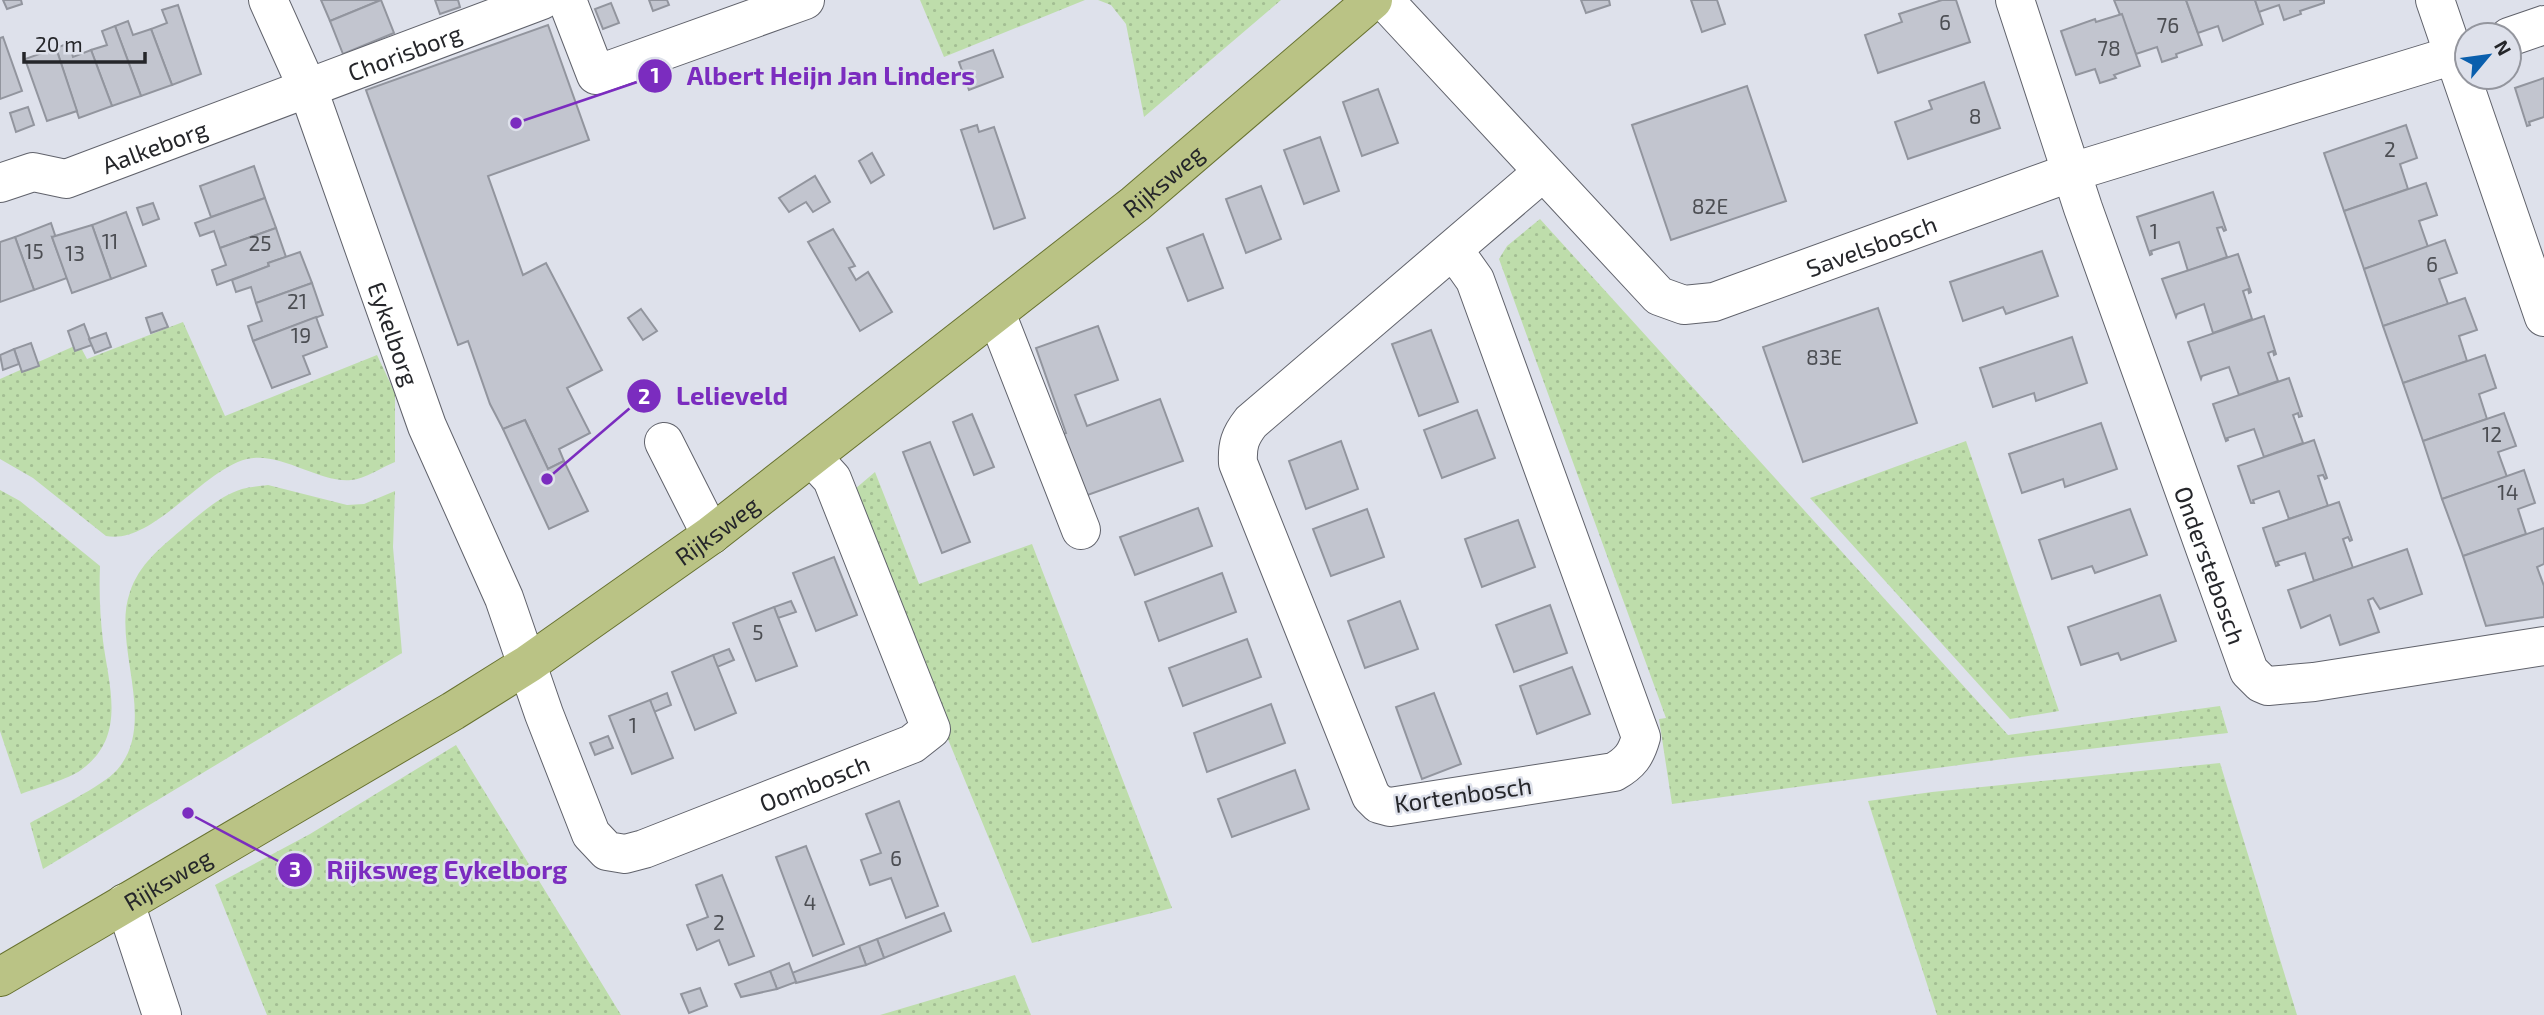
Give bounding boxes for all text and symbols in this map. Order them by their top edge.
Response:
house number: 6 [1939,9,1951,34]
house number: 76 [2157,12,2179,37]
street label: Chorisborg [343,17,465,86]
scale bar [24,21,145,65]
north arrow [2453,21,2523,91]
text: 20 m [35,31,83,56]
house number: 78 [2097,35,2121,60]
text: N [2490,36,2517,59]
callout: Albert Heijn Jan Linders [638,52,990,99]
text: Albert Heijn Jan Linders [687,59,975,90]
text: 1 [650,62,660,87]
house number: 8 [1969,103,1981,128]
street label: Aalkeborg [98,113,211,179]
house number: 2 [2384,136,2396,161]
street label: Rijksweg [1116,138,1209,223]
house number: 82E [1692,193,1728,218]
street label: Savelsbosch [1802,208,1940,282]
house number: 1 [2150,218,2158,243]
house number: 11 [102,228,118,253]
house number: 25 [248,230,272,255]
house number: 15 [24,238,44,263]
house number: 13 [65,240,85,265]
house number: 6 [2426,251,2438,276]
street label: Eykelborg [363,278,426,390]
house number: 21 [287,288,307,313]
house number: 19 [291,322,311,347]
house number: 83E [1806,344,1842,369]
callout: Lelieveld [627,373,802,420]
text: Lelieveld [676,379,788,410]
text: 2 [638,383,650,408]
house number: 12 [2482,421,2502,446]
house number: 14 [2497,479,2519,504]
street label: Onderstebosch [2169,482,2253,648]
street label: Rijksweg [669,489,764,571]
house number: 5 [752,619,764,644]
house number: 1 [629,712,637,737]
street label: Oombosch [755,748,873,817]
street label: Kortenbosch [1393,770,1533,818]
street label: Rijksweg [118,842,217,916]
house number: 6 [890,845,902,870]
callout: Rijksweg Eykelborg [278,847,582,894]
text: Rijksweg Eykelborg [327,853,567,885]
text: 3 [289,856,301,881]
house number: 4 [804,889,816,914]
house number: 2 [713,909,725,934]

